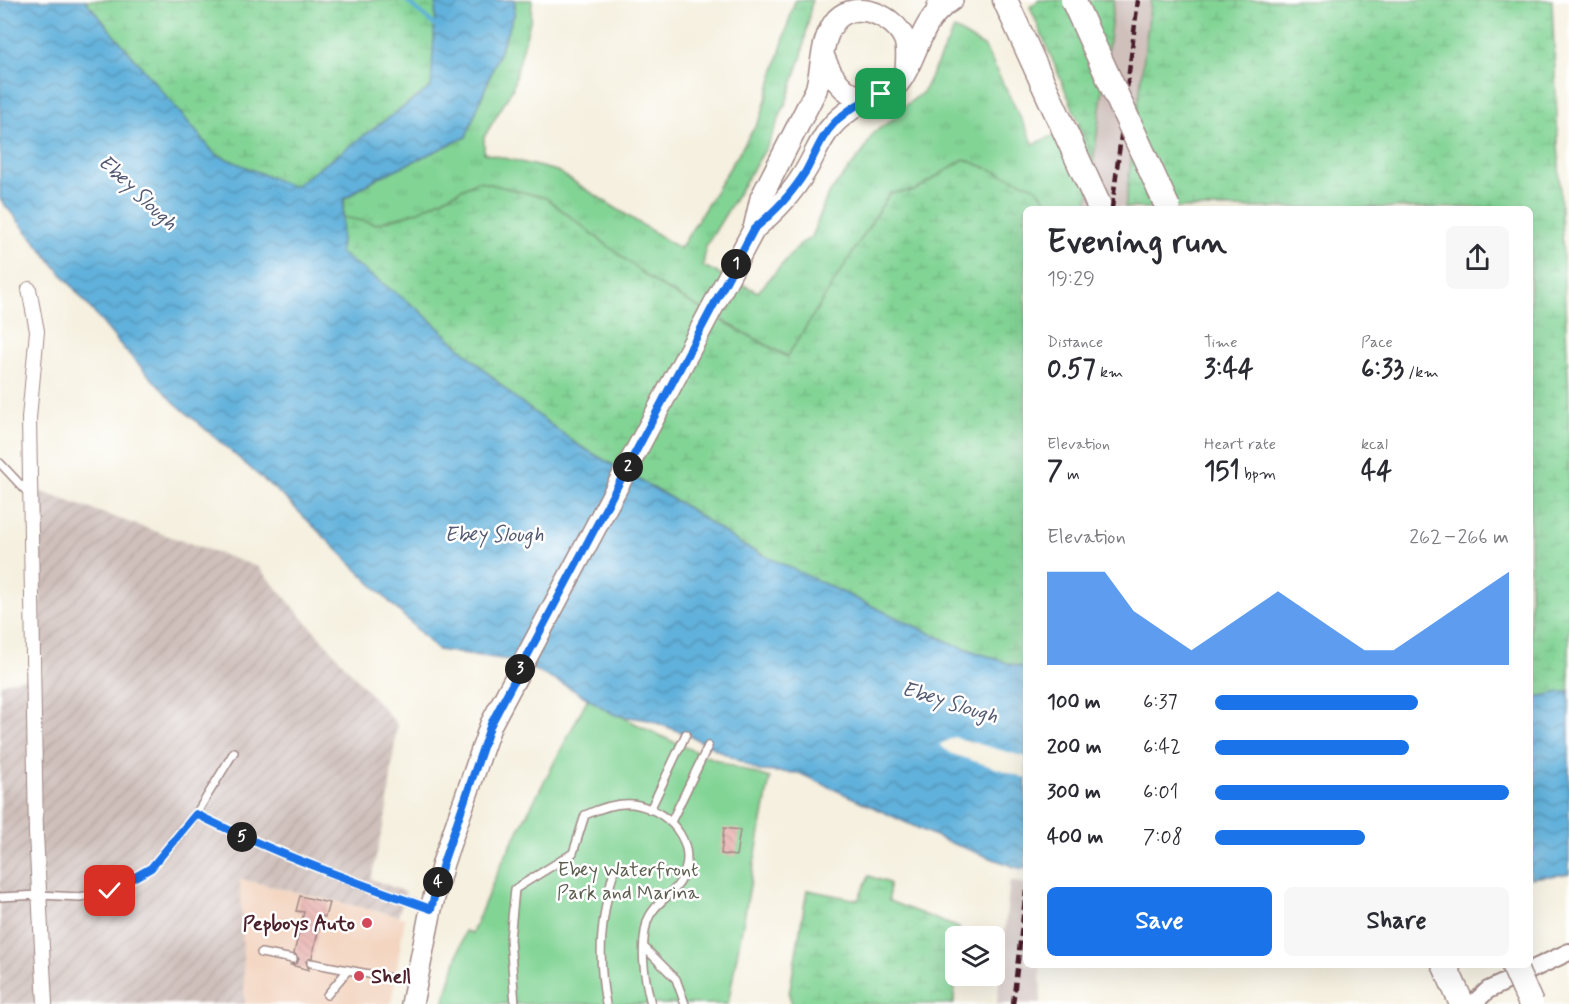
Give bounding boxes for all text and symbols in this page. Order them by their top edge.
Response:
pin [855,68,906,119]
icon: arrive [864,77,897,110]
water label: Ebey Slough [91,149,183,237]
text: Evening run [1047,221,1227,265]
button: share [1446,226,1509,289]
pin: 1 [721,249,751,279]
text: 1 [732,253,740,274]
text: 19:29 [1047,266,1095,293]
text: Distance [1047,332,1103,353]
text: Time [1204,332,1238,353]
text: Pace [1361,332,1393,353]
text: 0.57 [1047,353,1096,387]
text: 3:44 [1204,353,1254,387]
text: 6:33 [1361,353,1404,387]
text: km [1096,362,1123,383]
text: /km [1404,362,1439,383]
text: Elevation [1047,434,1110,455]
text: Heart rate [1204,434,1276,455]
text: kcal [1361,434,1388,455]
pin: 2 [613,452,643,482]
text: 7 [1047,455,1063,489]
text: 151 [1204,455,1240,489]
text: 44 [1361,455,1392,489]
text: 2 [624,456,632,477]
text: m [1063,464,1080,485]
text: bpm [1240,464,1276,485]
water label: Ebey Slough [444,521,544,549]
text: Elevation [1047,524,1126,551]
text: 262–266 m [1409,524,1509,551]
pin: 3 [505,654,535,684]
text: 3 [516,658,524,679]
water label: Ebey Slough [898,675,1001,731]
text: 100 m [1047,689,1101,716]
text: 6:37 [1143,689,1178,716]
text: 200 m [1047,734,1102,761]
text: 6:42 [1143,734,1181,761]
text: 300 m [1047,779,1101,806]
text: 6:01 [1143,779,1178,806]
pin: 5 [227,822,257,852]
text: 400 m [1047,824,1103,851]
text: 7:08 [1143,824,1183,851]
text: 5 [237,826,247,847]
park label: Ebey Waterfront Park and Marina [557,857,700,907]
pin [84,865,135,916]
pin: 4 [423,867,453,897]
text: 4 [433,871,443,892]
icon: check [93,874,126,907]
button: Save [1047,887,1272,956]
button: Share [1284,887,1509,956]
place label: Pepboys Auto [243,911,355,938]
marker: Pepboys Auto [360,916,374,930]
map controls [945,926,1005,986]
button: layers [945,926,1005,986]
place label: Shell [371,964,411,991]
marker: Shell [352,969,366,983]

